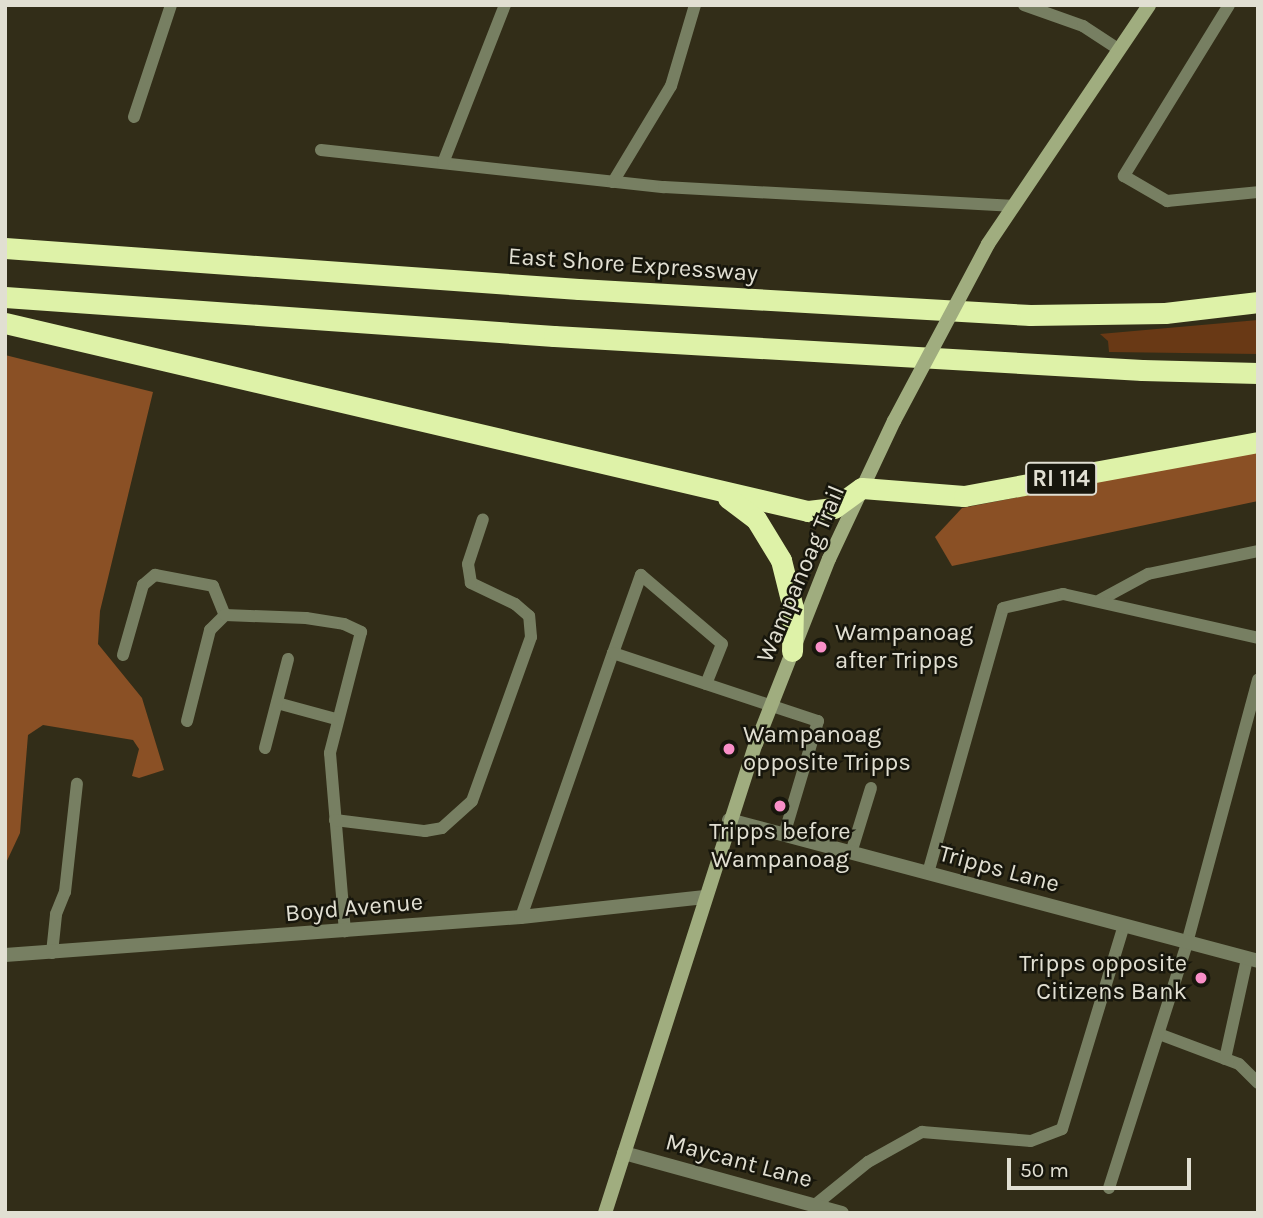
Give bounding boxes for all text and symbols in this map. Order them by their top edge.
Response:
street label: East Shore Expressway [507,242,759,288]
road number: RI 114 [1024,460,1098,499]
street label: Wampanoag Trail [751,481,851,667]
place label: Wampanoag after Tripps [835,619,973,675]
marker: Wampanoag after Tripps [813,639,829,655]
place label: Wampanoag opposite Tripps [743,721,911,777]
marker: Wampanoag opposite Tripps [721,741,737,757]
marker: Tripps before Wampanoag [772,798,788,814]
place label: Tripps before Wampanoag [709,818,851,874]
street label: Tripps Lane [936,839,1062,899]
street label: Boyd Avenue [284,888,424,928]
place label: Tripps opposite Citizens Bank [1019,950,1187,1006]
marker: Tripps opposite Citizens Bank [1193,970,1209,986]
street label: Maycant Lane [662,1128,816,1194]
scale bar [1011,1144,1195,1188]
text: 50 m [1020,1158,1069,1182]

